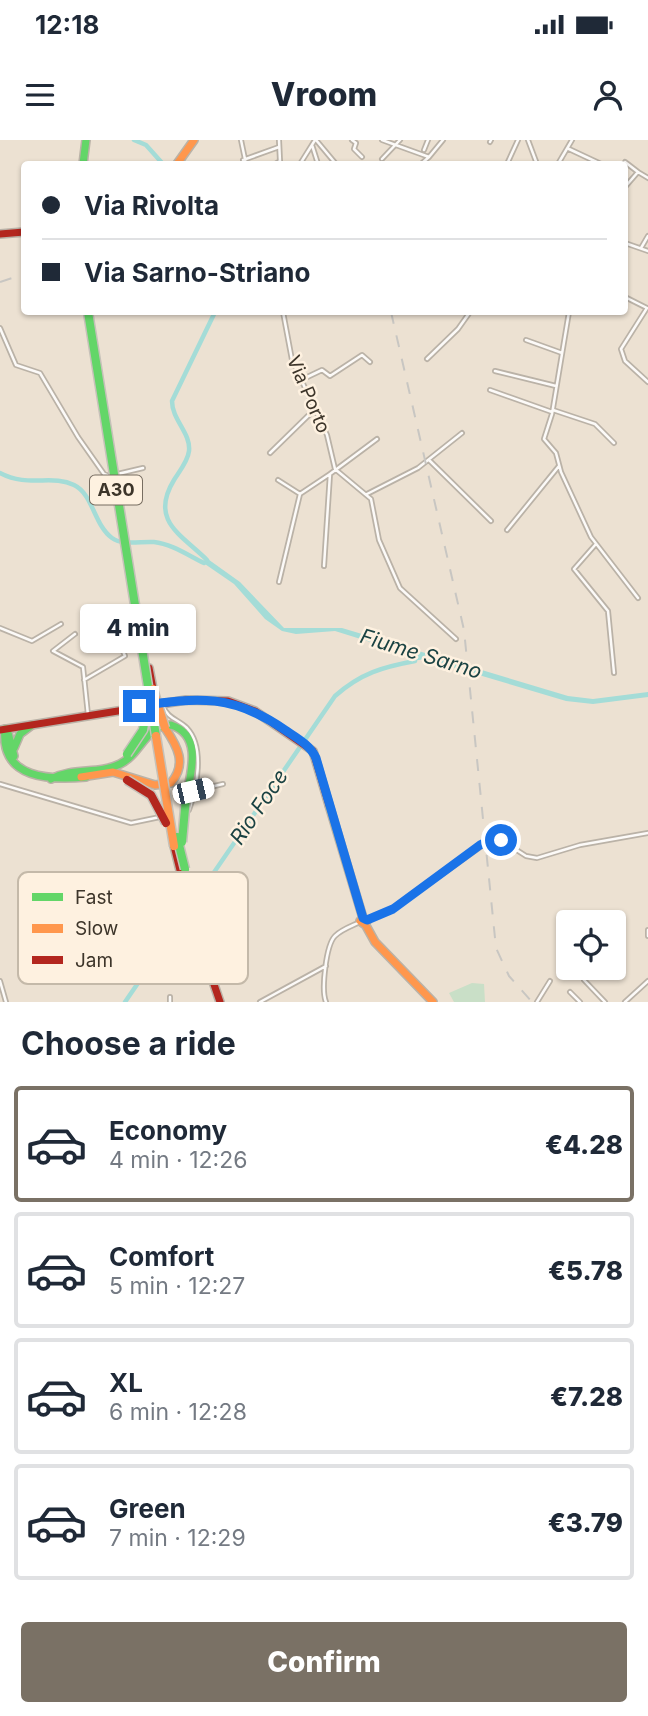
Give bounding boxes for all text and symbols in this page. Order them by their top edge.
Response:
text: 12:18 [35,9,99,40]
text: Vroom [271,75,377,114]
icon: menu [21,76,59,114]
icon: person [589,76,627,114]
text: Via Rivolta [84,190,219,221]
text: Via Sarno-Striano [84,257,311,288]
street label: Via Porto [282,352,335,436]
road number: A30 [90,476,142,504]
callout: 4 min [81,604,197,654]
text: 4 min [106,614,170,642]
water label: Fiume Sarno [357,623,485,684]
route end [123,690,155,722]
water label: Rio Foce [224,764,293,849]
car [171,776,216,806]
route start [485,824,517,856]
legend [18,872,248,984]
text: Fast [75,886,113,909]
map controls [556,910,626,980]
button: locate [556,910,626,980]
text: Slow [75,917,118,940]
text: Jam [75,949,113,972]
text: Choose a ride [21,1024,236,1063]
icon: car [25,1113,88,1176]
text: Economy [109,1115,227,1146]
text: €4.28 [545,1129,623,1160]
text: 4 min · 12:26 [109,1146,248,1174]
icon: car [25,1239,88,1302]
text: Comfort [109,1241,214,1272]
text: €5.78 [548,1255,623,1286]
text: 5 min · 12:27 [109,1272,245,1300]
icon: car [25,1365,88,1428]
text: XL [109,1367,143,1398]
text: €7.28 [550,1381,623,1412]
text: 6 min · 12:28 [109,1398,247,1426]
icon: car [25,1491,88,1554]
text: Green [109,1493,186,1524]
text: €3.79 [548,1507,623,1538]
text: 7 min · 12:29 [109,1524,246,1552]
button: Confirm [21,1622,627,1702]

